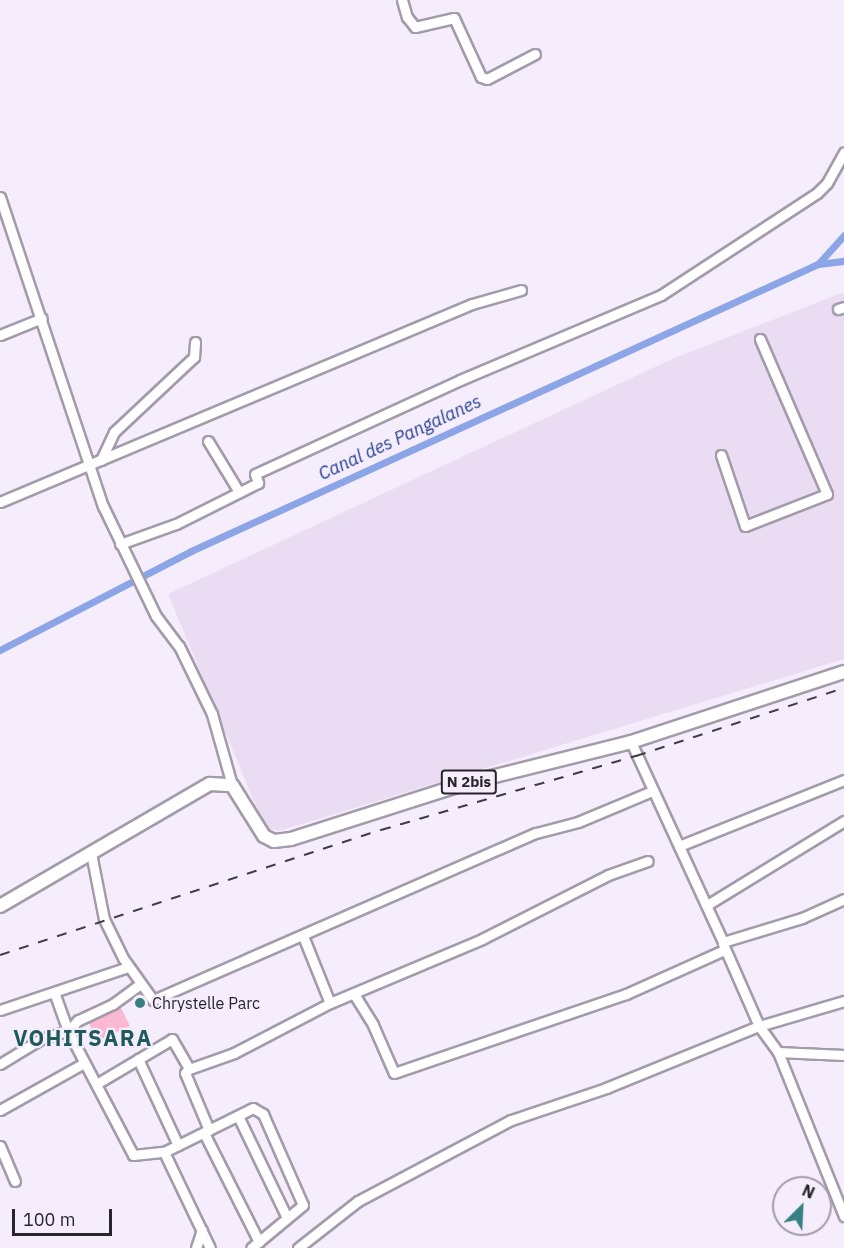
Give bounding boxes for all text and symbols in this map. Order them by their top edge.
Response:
water label: Canal des Pangalanes [315,391,485,485]
road number: N 2bis [440,770,498,794]
place label: Chrystelle Parc [152,993,260,1013]
marker: Chrystelle Parc [133,996,147,1010]
district label: VOHITSARA [13,1025,153,1051]
north arrow [772,1176,832,1236]
text: N [799,1180,818,1203]
scale bar [15,1197,116,1235]
text: 100 m [23,1208,75,1231]

